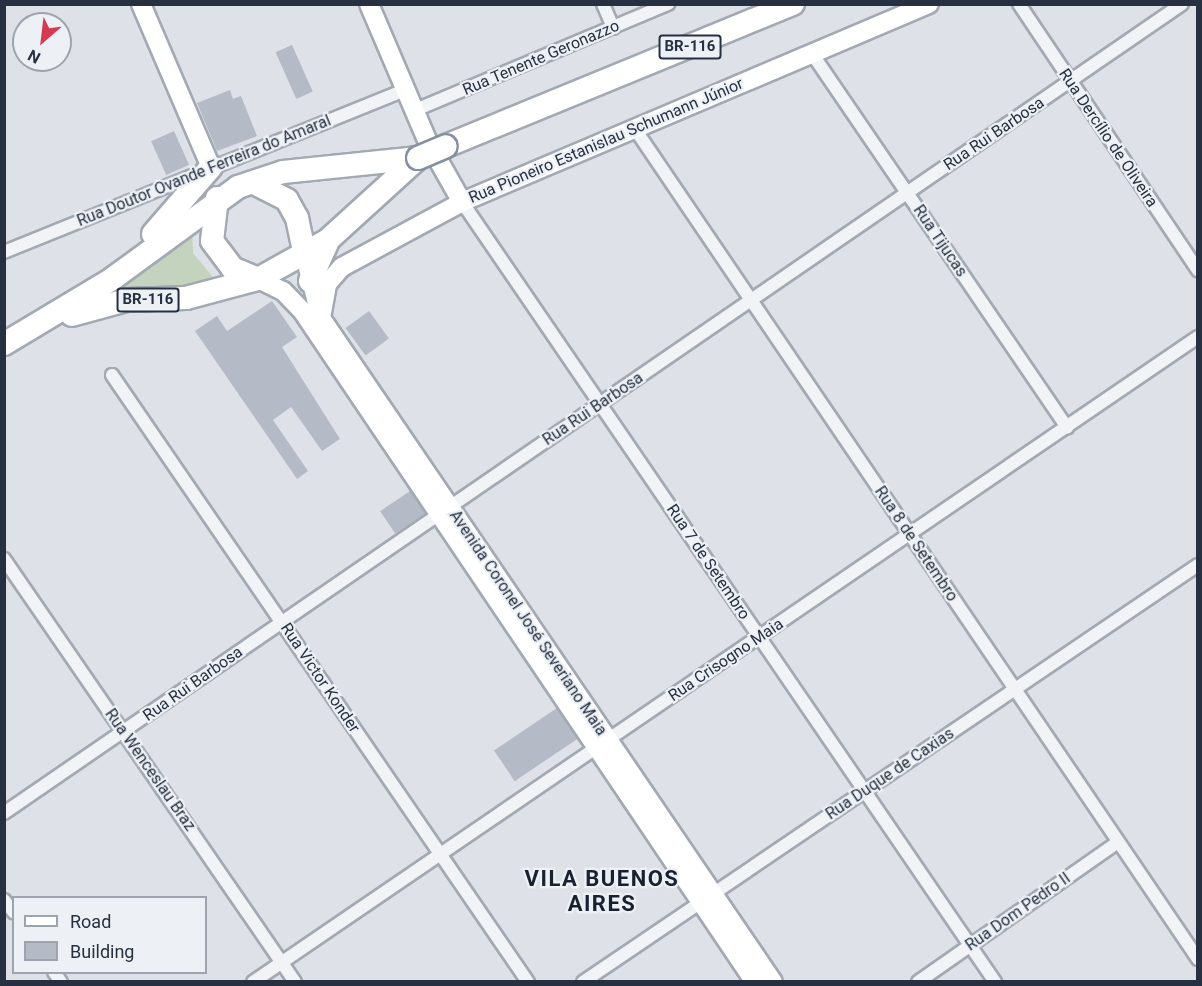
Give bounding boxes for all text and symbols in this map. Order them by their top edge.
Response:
north arrow [12,12,72,72]
street label: Rua Tenente Geronazzo [460,16,622,100]
road number: BR-116 [658,35,722,59]
text: N [25,46,44,68]
street label: Rua Dercílio de Oliveira [1054,65,1162,211]
street label: Rua Pioneiro Estanislau Schumann Júnior [466,74,746,208]
street label: Rua Rui Barbosa [940,93,1048,175]
street label: Rua Doutor Ovande Ferreira do Amaral [74,111,334,231]
street label: Rua Tijucas [909,201,971,281]
road number: BR-116 [116,288,180,312]
street label: Rua Rui Barbosa [539,368,647,450]
street label: Rua 8 de Setembro [870,483,962,605]
street label: Rua 7 de Setembro [662,501,754,623]
street label: Avenida Coronel José Severiano Maia [445,507,611,739]
street label: Rua Crisogno Maia [665,614,787,706]
street label: Rua Victor Konder [276,620,364,736]
street label: Rua Rui Barbosa [140,643,246,725]
street label: Rua Wenceslau Braz [101,705,199,835]
street label: Rua Duque de Caxias [822,724,958,824]
district label: VILA BUENOS AIRES [525,865,679,916]
street label: Rua Dom Pedro II [962,869,1074,955]
legend [12,896,207,974]
text: Road [70,911,111,932]
text: Building [70,941,134,962]

